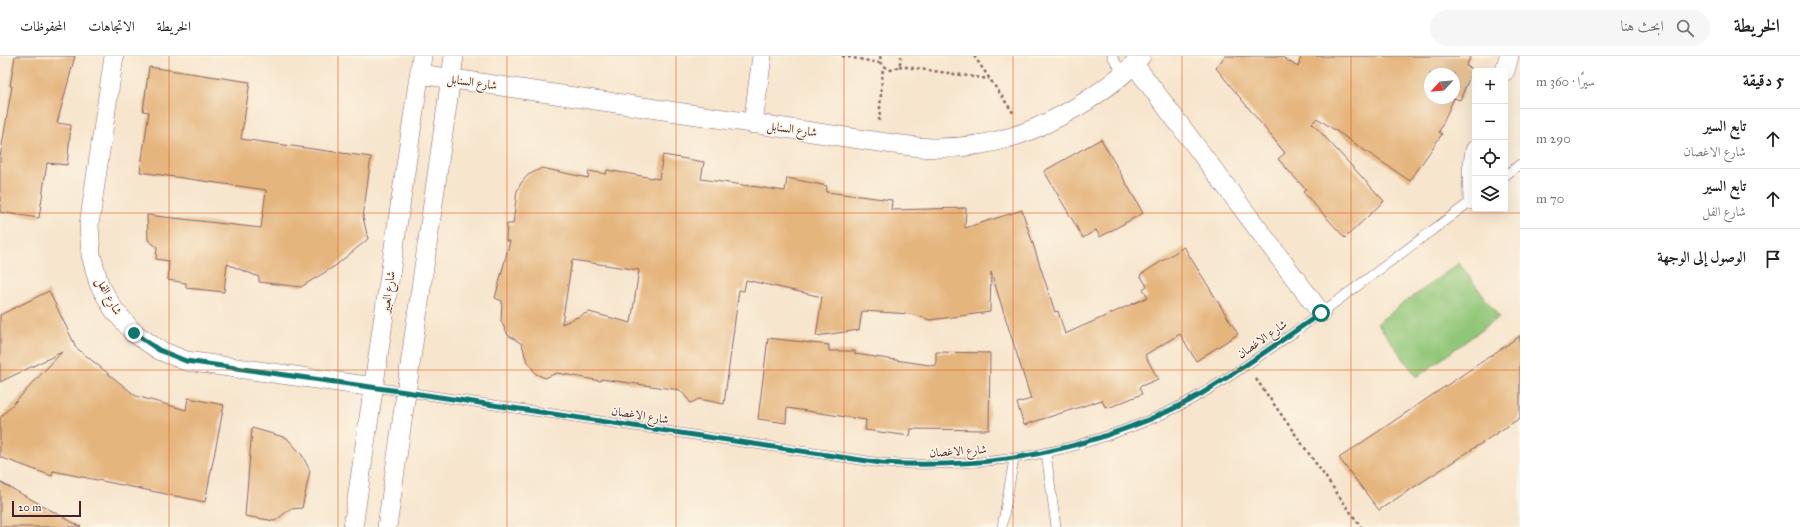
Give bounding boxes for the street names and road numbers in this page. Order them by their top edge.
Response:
street label: شارع السنابل [445,72,498,96]
street label: شارع السنابل [765,119,818,143]
street label: شارع العبير [378,270,402,316]
street label: شارع الفل [90,275,125,319]
street label: شارع الاغصان [1234,317,1292,365]
street label: شارع الاغصان [610,404,670,430]
street label: شارع الاغصان [929,442,988,464]

